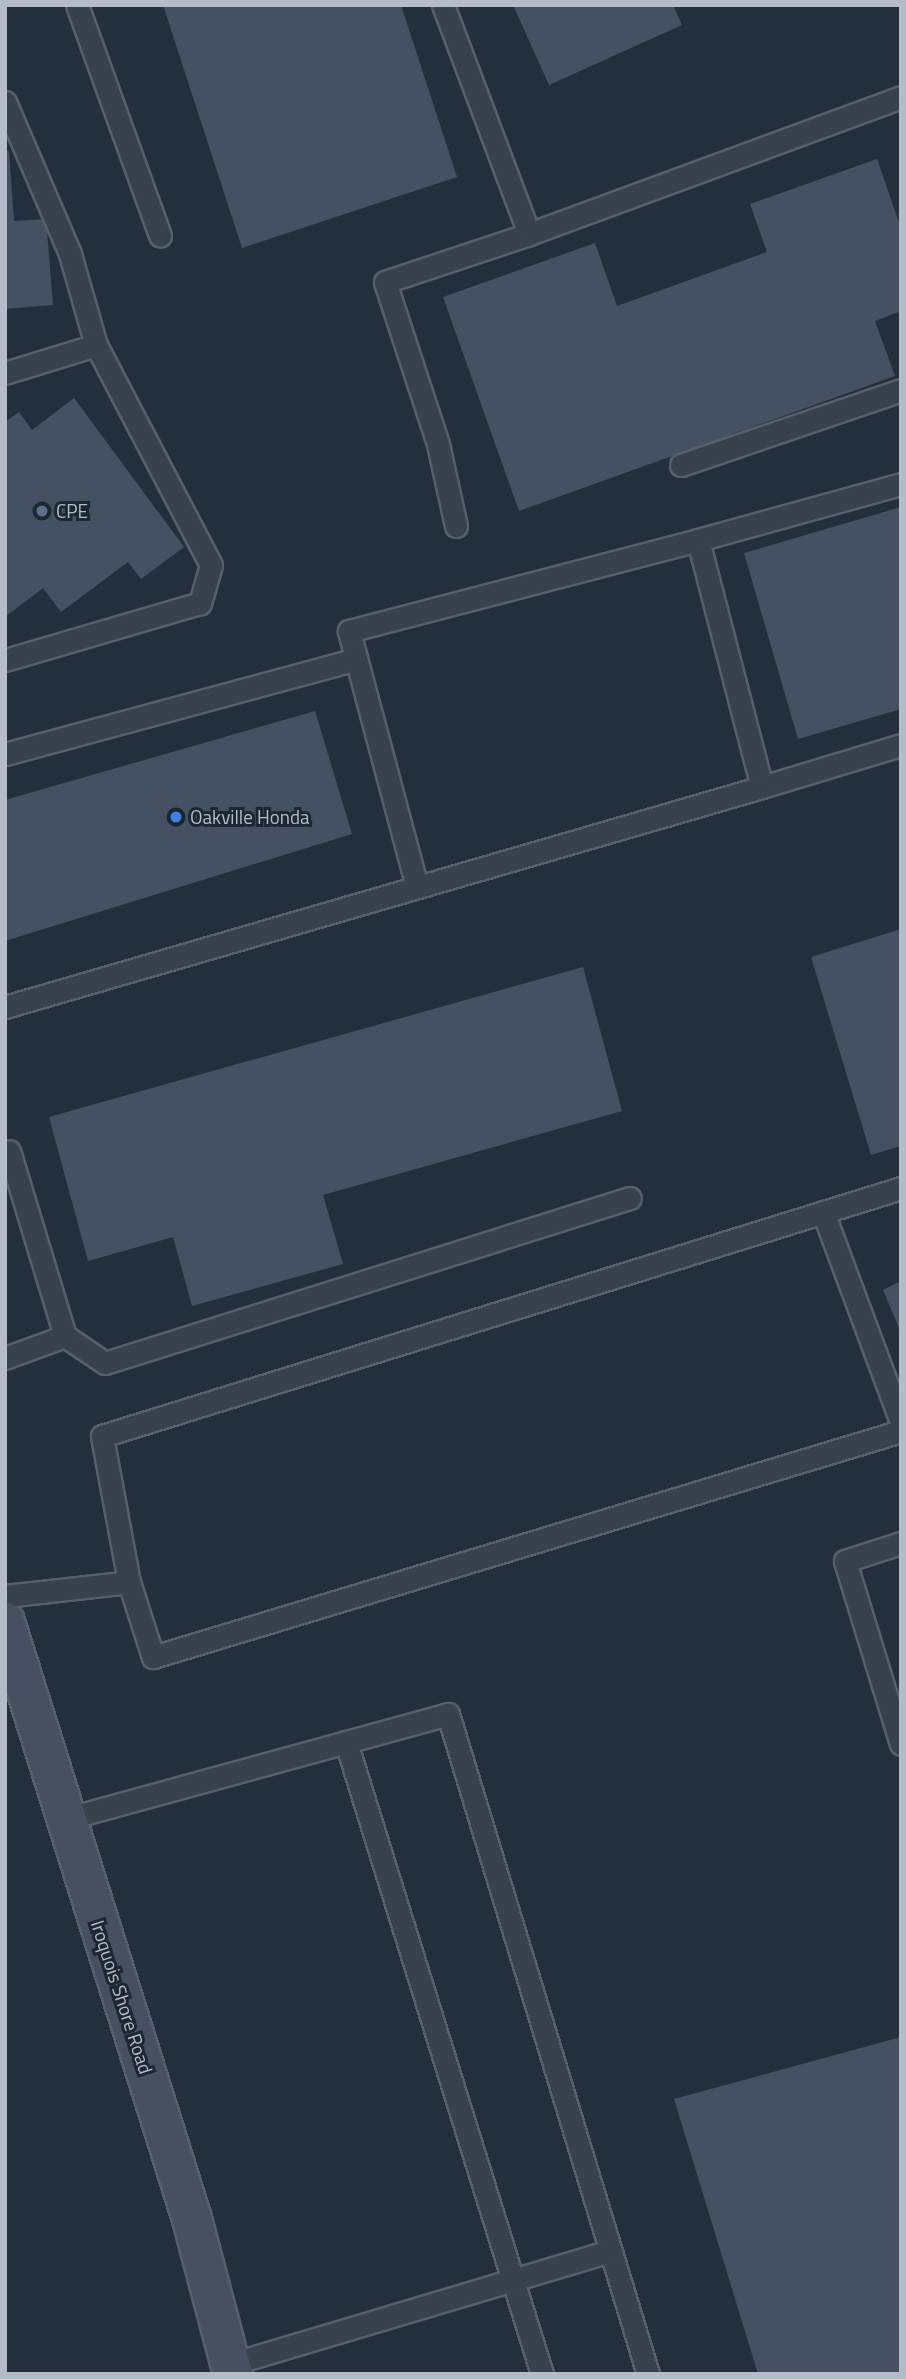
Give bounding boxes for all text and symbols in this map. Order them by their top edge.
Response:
place label: CPE [56,500,88,522]
marker: CPE [34,503,50,519]
place label: Oakville Honda [190,806,310,828]
marker: Oakville Honda [168,809,184,825]
street label: Iroquois Shore Road [86,1917,158,2077]

